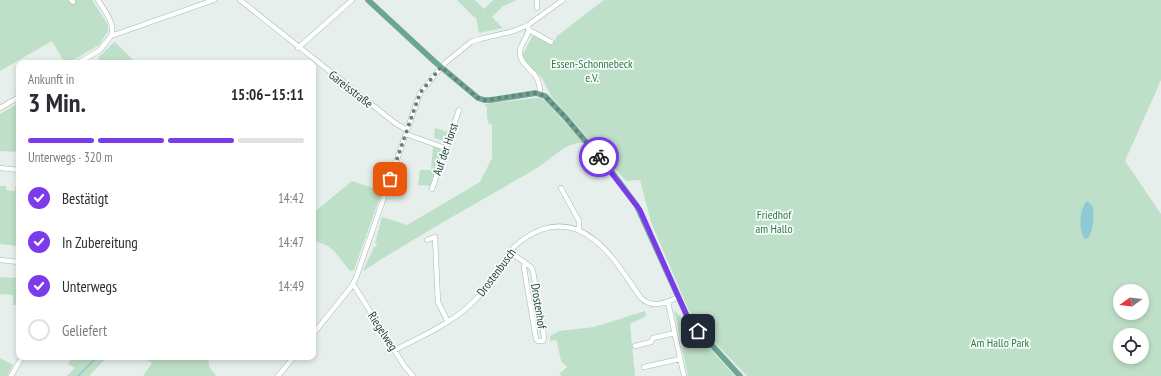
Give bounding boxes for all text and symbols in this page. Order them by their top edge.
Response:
park label: Essen-Schonnebeck e.V. [551,56,633,85]
street label: Gareisstraße [326,67,376,111]
text: Ankunft in [28,71,74,88]
text: 15:06–15:11 [231,85,304,104]
text: 3 Min. [28,86,86,119]
street label: Auf der Horst [429,120,461,177]
courier [579,137,619,177]
icon: bike [588,146,610,168]
text: Unterwegs · 320 m [28,149,113,166]
pin [373,162,407,196]
icon: bag [379,168,401,190]
icon: check [28,187,50,209]
text: Bestätigt [62,189,108,208]
text: 14:42 [278,190,304,207]
park label: Friedhof am Hallo [755,207,793,236]
icon: check [28,231,50,253]
text: In Zubereitung [62,233,138,252]
text: 14:47 [278,234,304,251]
street label: Drostenbusch [473,245,519,299]
icon: check [28,275,50,297]
text: Unterwegs [62,277,117,296]
text: 14:49 [278,278,304,295]
street label: Drostenhof [528,282,550,331]
north arrow [1113,284,1149,320]
map controls [1113,284,1149,364]
street label: Riegelweg [365,309,401,353]
pin [681,314,715,348]
icon: home [687,320,709,342]
text: Geliefert [62,321,107,340]
button: locate [1113,328,1149,364]
park label: Am Hallo Park [971,335,1030,350]

